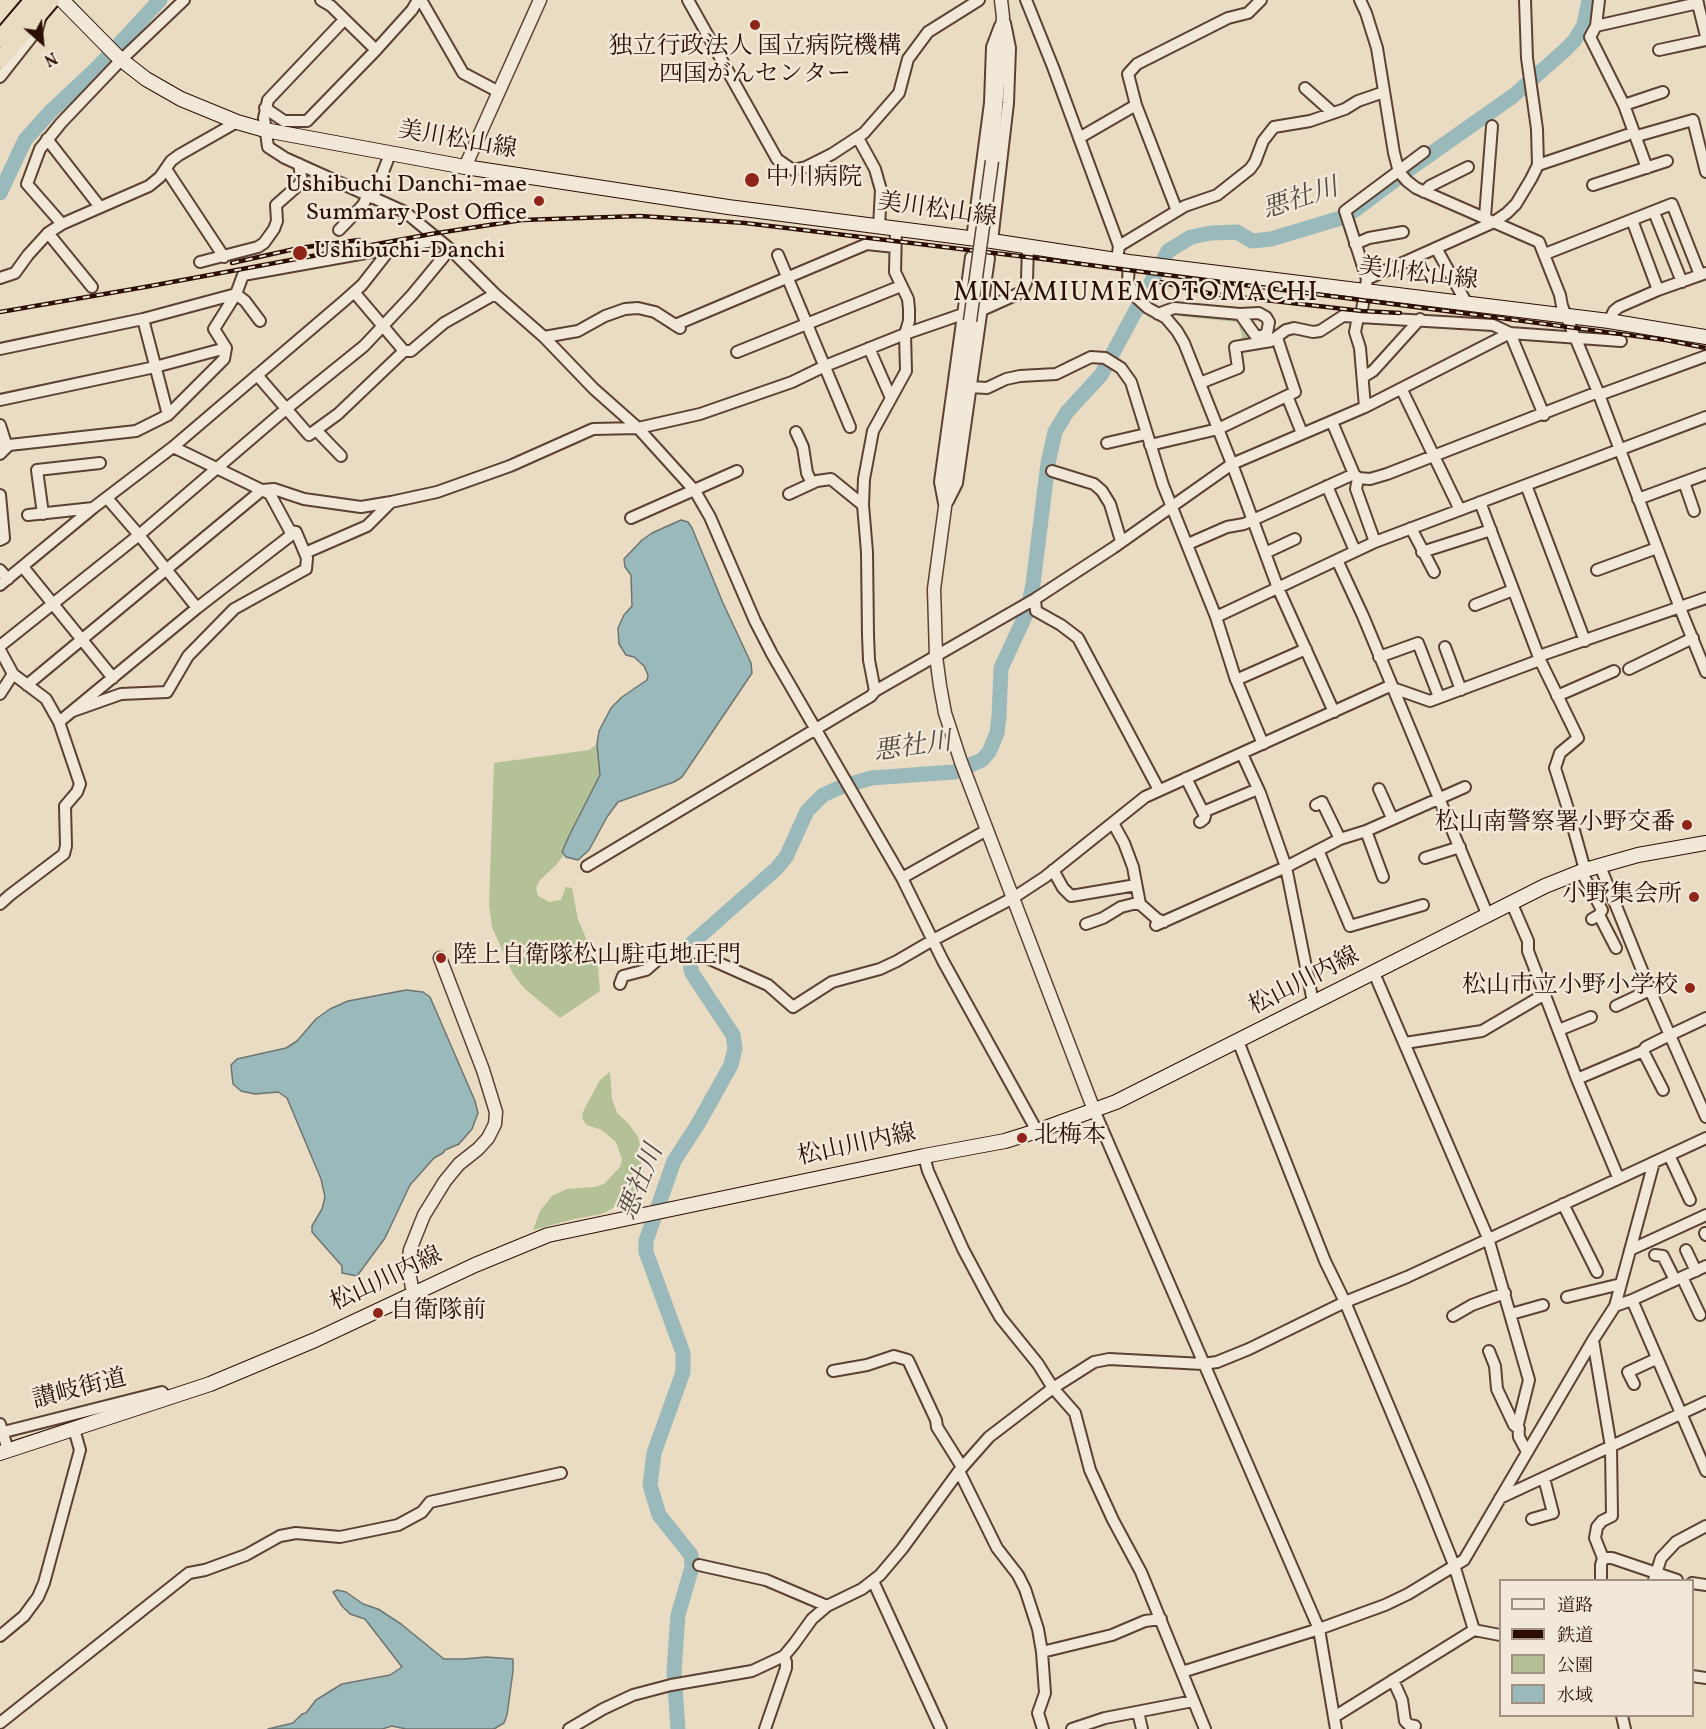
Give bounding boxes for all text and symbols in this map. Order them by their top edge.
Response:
north arrow [12,12,72,72]
marker: 独立行政法人 国立病院機構 四国がんセンター [748,18,762,32]
place label: 独立行政法人 国立病院機構 四国がんセンター [609,35,901,91]
text: N [40,46,60,70]
street label: 美川松山線 [395,117,519,167]
place label: 中川病院 [766,166,862,194]
marker: 中川病院 [743,171,761,189]
place label: Ushibuchi Danchi-mae Summary Post Office [286,173,527,229]
water label: 悪社川 [1259,174,1343,228]
street label: 美川松山線 [876,189,998,235]
marker: Ushibuchi Danchi-mae Summary Post Office [532,194,546,208]
place label: Ushibuchi-Danchi [314,239,505,267]
marker: Ushibuchi-Danchi [291,244,309,262]
street label: 美川松山線 [1357,254,1479,298]
district label: MINAMIUMEMOTOMACHI [953,279,1319,311]
water label: 悪社川 [872,728,954,770]
place label: 松山南警察署小野交番 [1435,811,1675,839]
marker: 松山南警察署小野交番 [1680,818,1694,832]
place label: 小野集会所 [1562,883,1682,911]
marker: 小野集会所 [1687,890,1701,904]
street label: 松山川内線 [1245,943,1365,1023]
place label: 陸上自衛隊松山駐屯地正門 [453,944,741,972]
marker: 陸上自衛隊松山駐屯地正門 [434,951,448,965]
place label: 松山市立小野小学校 [1462,974,1678,1002]
marker: 松山市立小野小学校 [1683,981,1697,995]
street label: 松山川内線 [795,1120,919,1174]
place label: 北梅本 [1034,1124,1106,1152]
marker: 北梅本 [1015,1131,1029,1145]
water label: 悪社川 [614,1141,672,1225]
street label: 松山川内線 [327,1243,447,1319]
place label: 自衛隊前 [390,1299,486,1327]
marker: 自衛隊前 [371,1306,385,1320]
street label: 讃岐街道 [30,1365,130,1417]
legend [1499,1579,1694,1717]
text: 道路 [1557,1594,1593,1619]
text: 鉄道 [1557,1624,1593,1649]
text: 公園 [1557,1654,1593,1679]
text: 水域 [1557,1684,1593,1709]

